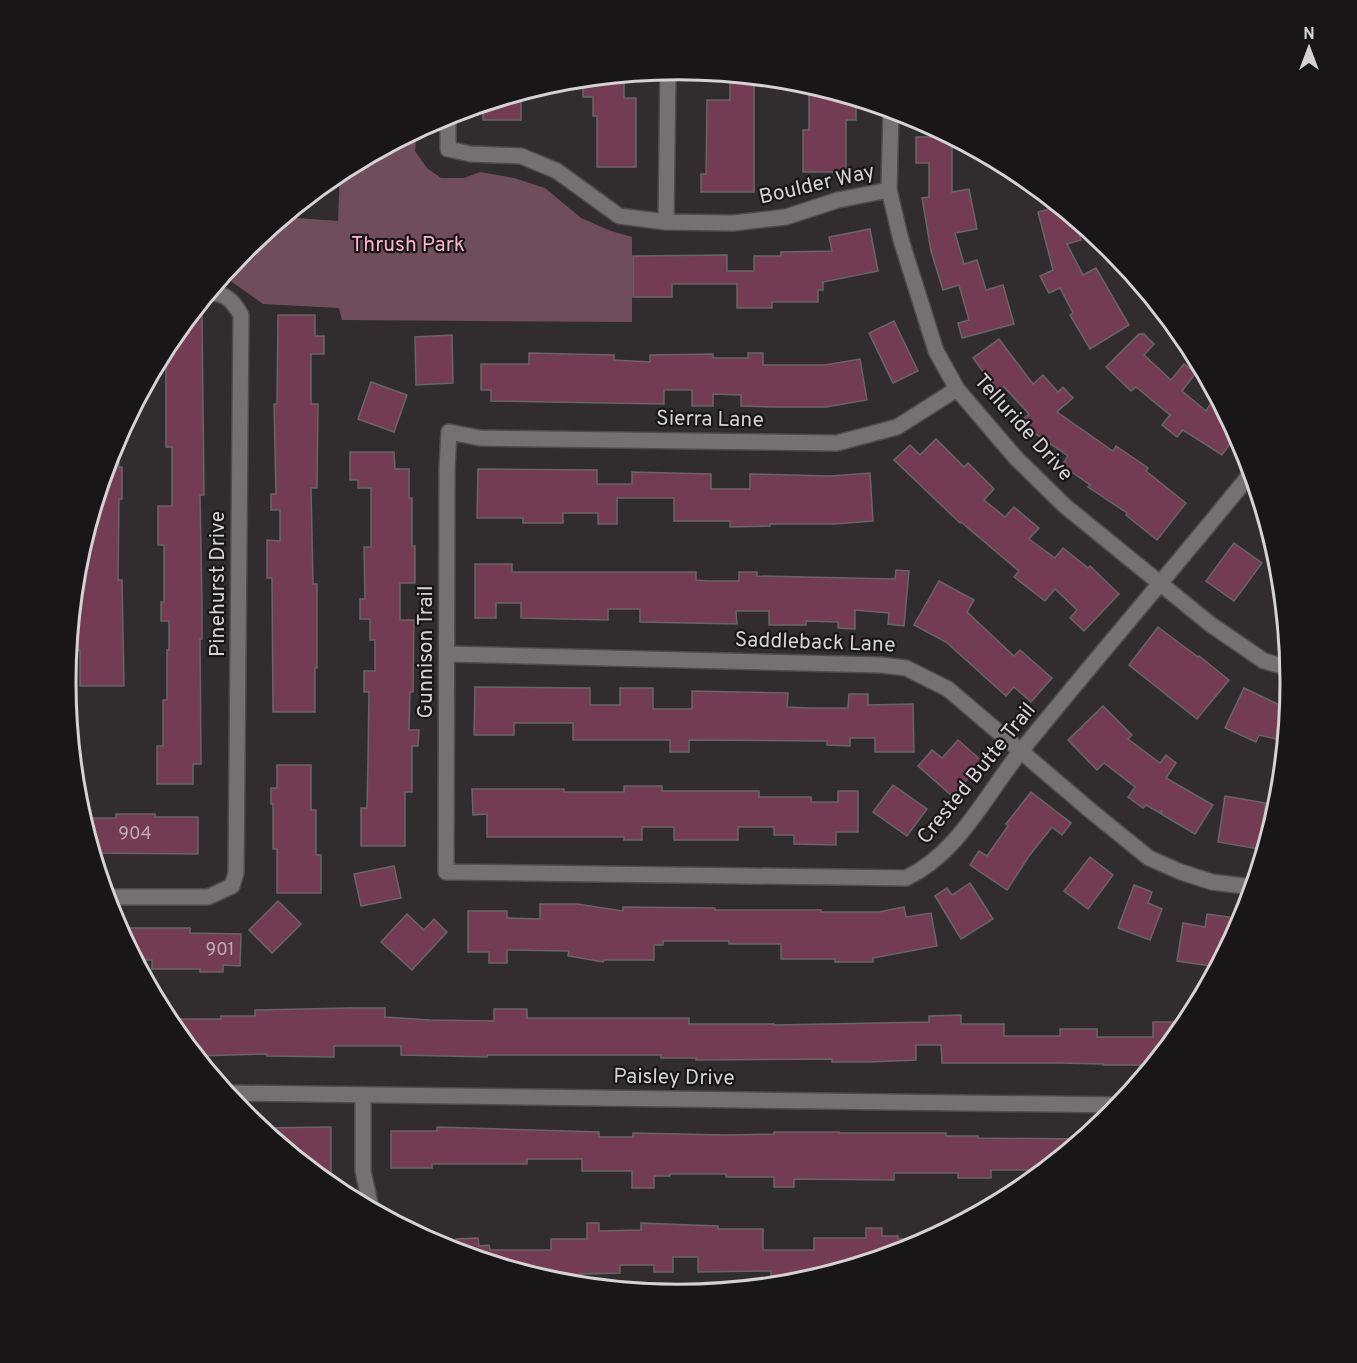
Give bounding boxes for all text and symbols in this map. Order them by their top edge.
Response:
north arrow [1279,18,1339,78]
text: N [1303,25,1315,45]
street label: Boulder Way [756,159,878,211]
park label: Thrush Park [351,232,465,259]
street label: Telluride Drive [968,369,1078,487]
street label: Sierra Lane [656,406,764,434]
street label: Pinehurst Drive [205,511,232,657]
street label: Gunnison Trail [413,586,440,718]
street label: Saddleback Lane [734,627,896,659]
street label: Crested Butte Trail [912,698,1042,850]
house number: 904 [118,823,152,846]
house number: 901 [206,939,234,962]
street label: Paisley Drive [613,1063,735,1093]

